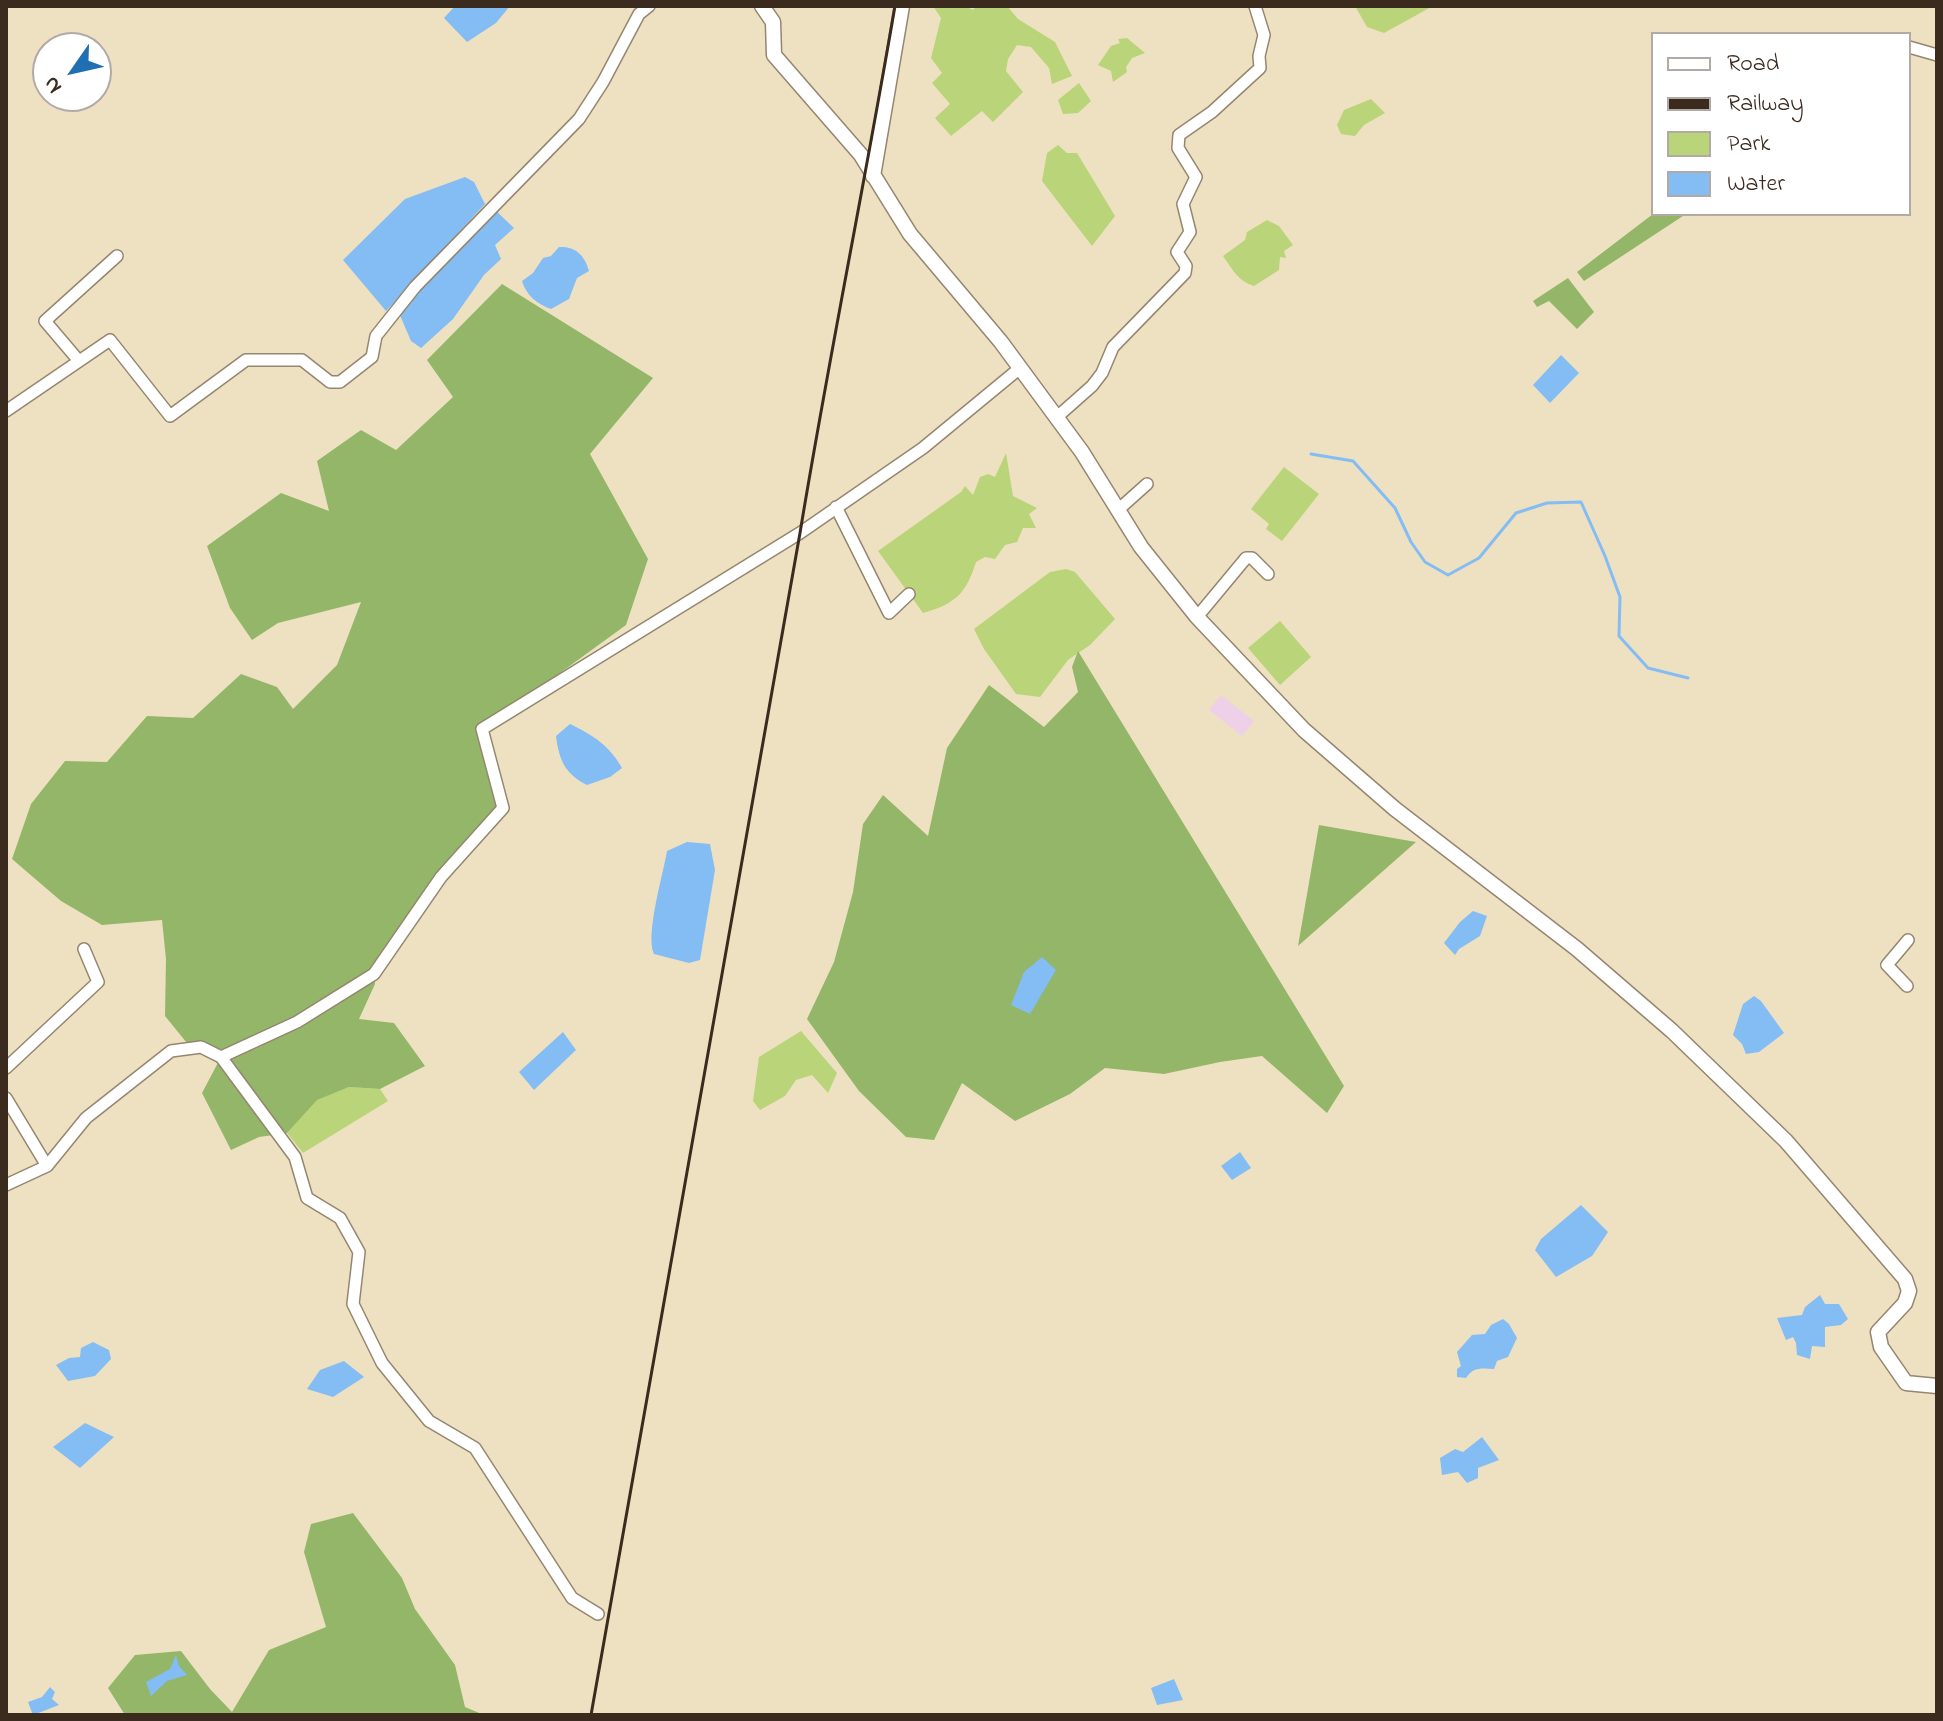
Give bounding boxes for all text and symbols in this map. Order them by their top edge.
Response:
north arrow [32,32,112,112]
legend [1651,32,1911,216]
text: Road [1727,47,1779,82]
text: N [36,69,71,99]
text: Railway [1727,87,1804,122]
text: Park [1727,127,1770,162]
text: Water [1727,167,1785,202]

